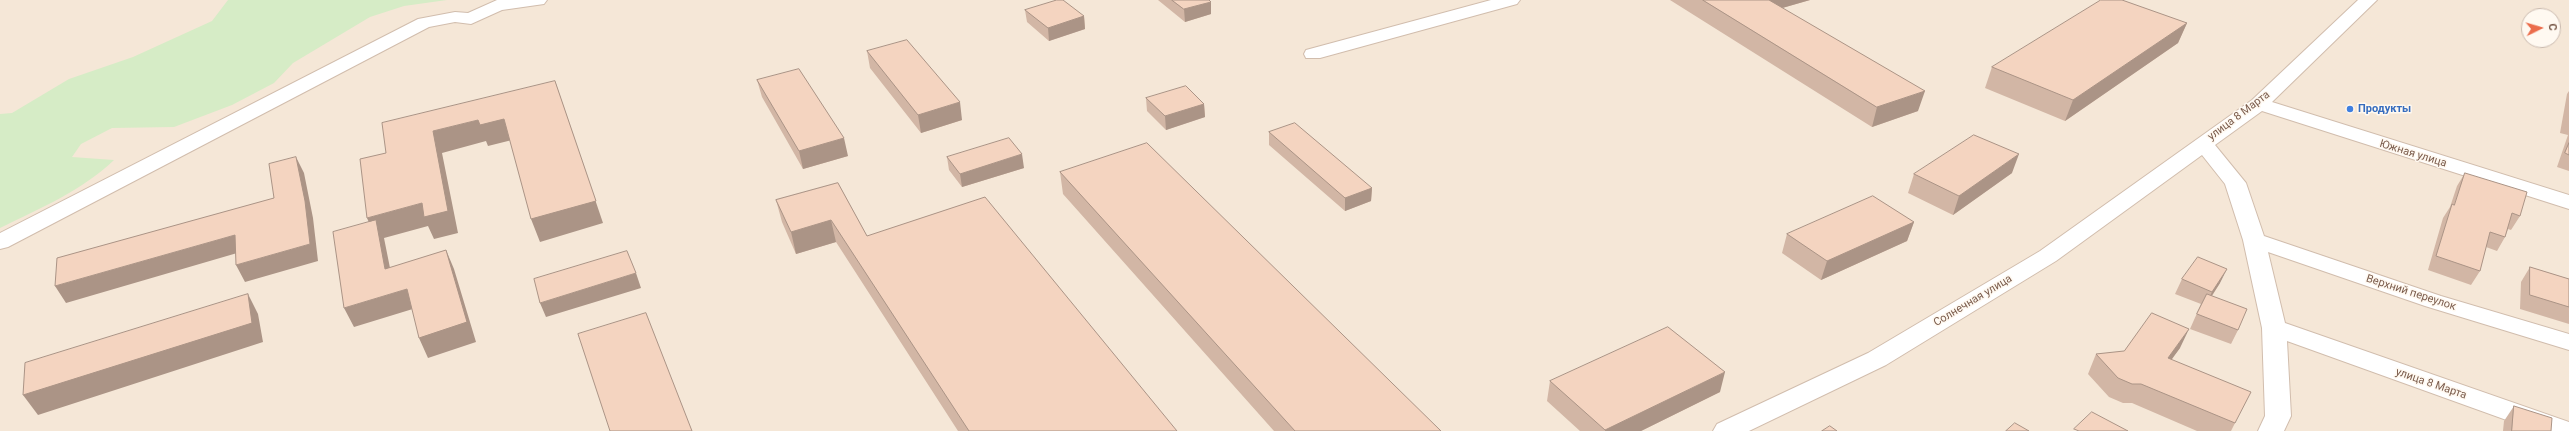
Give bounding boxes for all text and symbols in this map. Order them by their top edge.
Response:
north arrow [2521,8,2561,48]
text: С [2546,23,2559,31]
street label: улица 8 Марта [2205,88,2273,144]
place label: Продукты [2358,102,2411,116]
marker: Продукты [2345,104,2355,114]
street label: Южная улица [2378,138,2448,170]
street label: Солнечная улица [1931,272,2015,330]
street label: Верхний переулок [2364,272,2458,314]
street label: улица 8 Марта [2394,366,2468,402]

